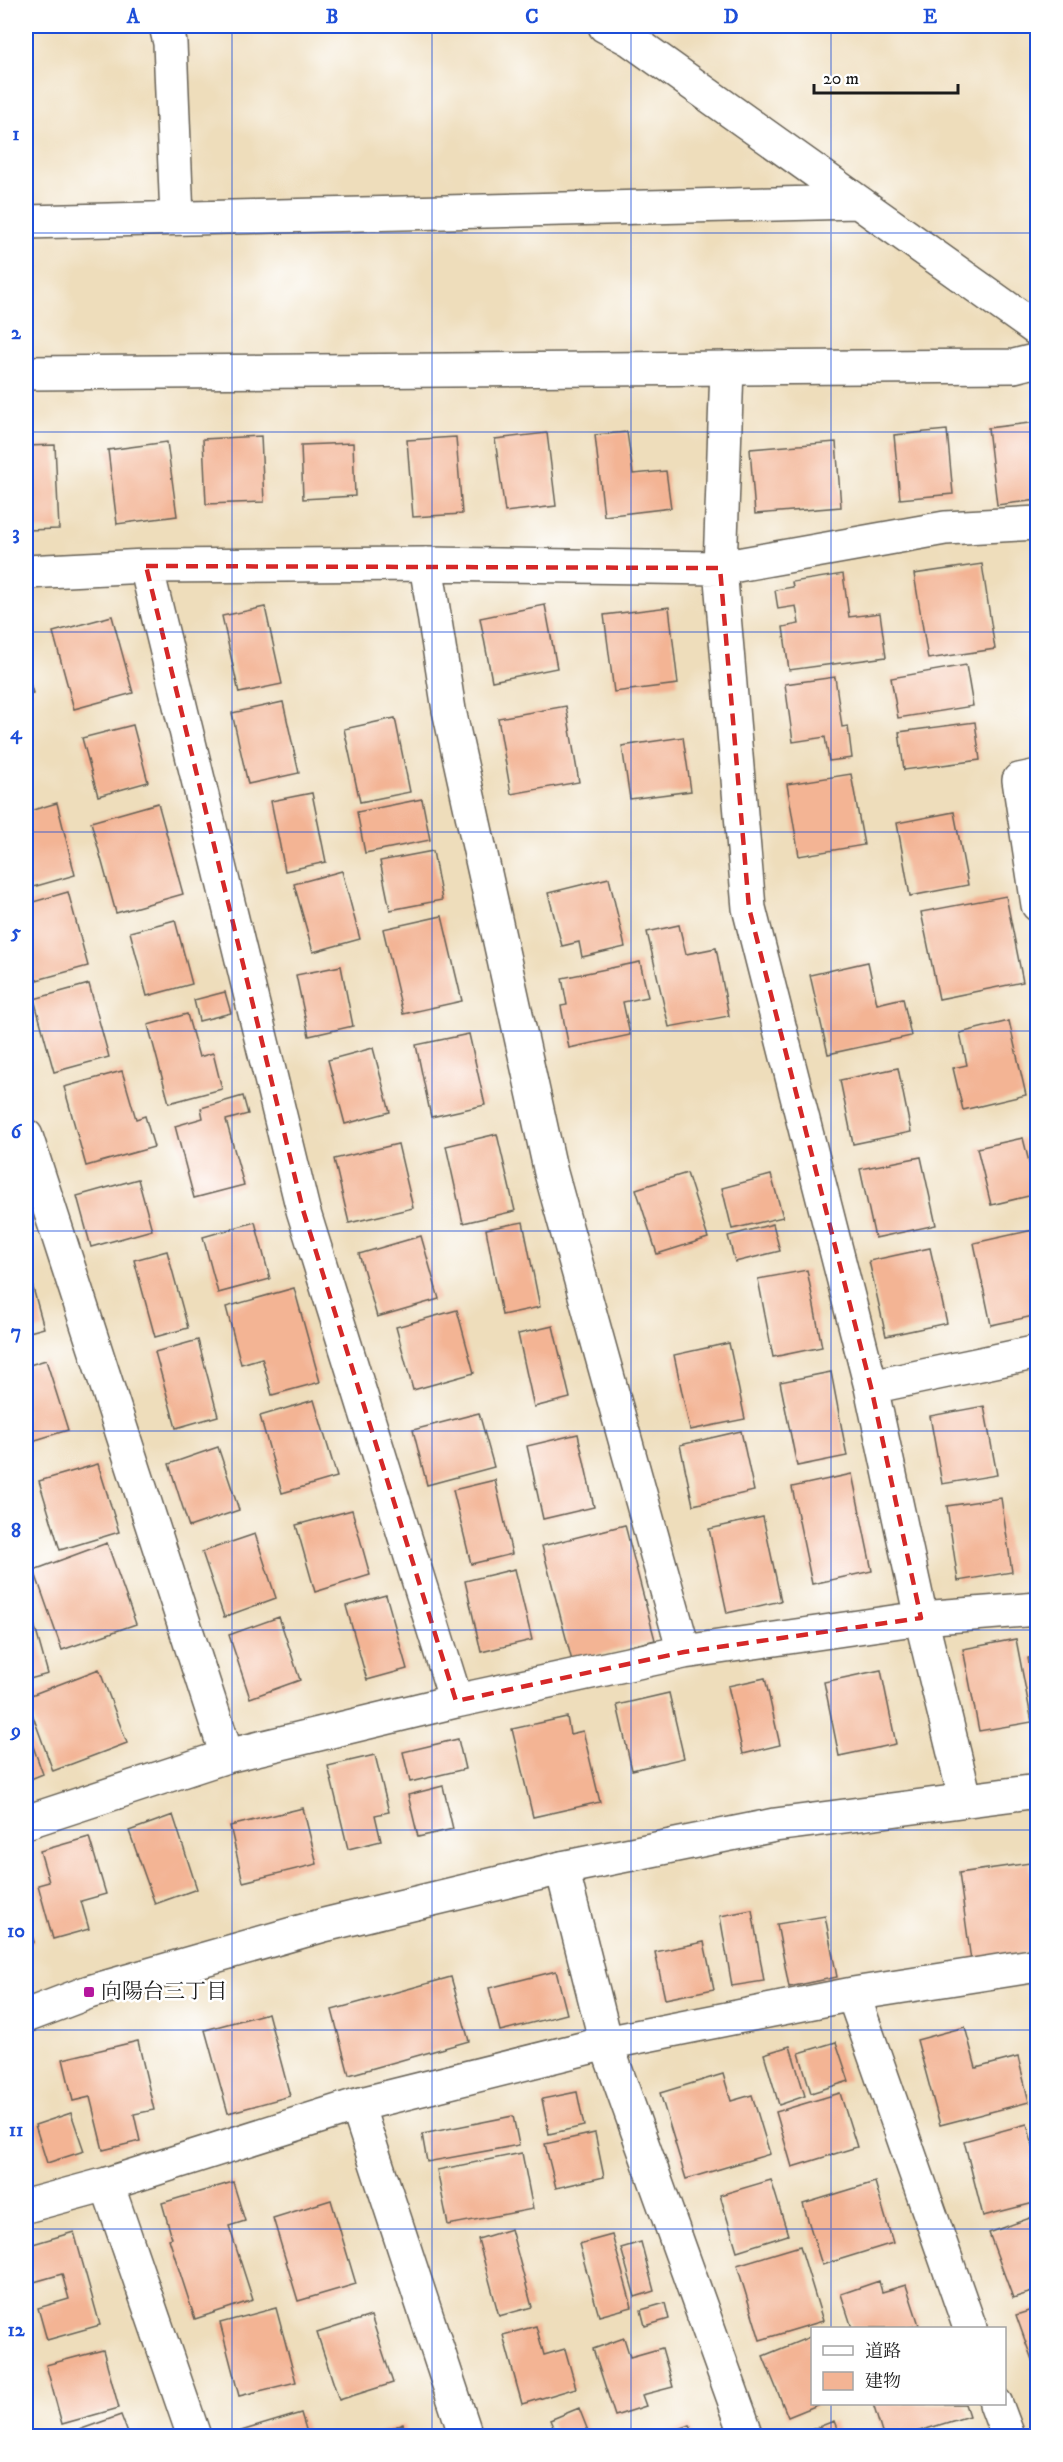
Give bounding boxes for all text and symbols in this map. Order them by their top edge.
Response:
text: A [126,5,141,30]
text: B [326,5,338,30]
text: C [525,5,539,30]
text: D [724,5,739,30]
text: E [923,5,937,30]
scale bar [814,57,958,95]
text: 20 m [823,68,859,90]
text: 1 [12,122,20,147]
text: 2 [11,321,22,346]
text: 3 [12,521,20,546]
text: 4 [10,721,23,746]
text: 5 [10,920,21,945]
text: 6 [11,1120,23,1145]
text: 7 [11,1320,21,1345]
text: 8 [11,1519,21,1544]
text: 9 [9,1719,21,1744]
text: 10 [7,1919,25,1944]
place label: 向陽台三丁目 [101,1979,227,2005]
marker: 向陽台三丁目 [82,1985,96,1999]
text: 11 [9,2118,23,2143]
text: 12 [7,2318,26,2343]
legend [811,2327,1006,2405]
text: 道路 [865,2341,901,2363]
text: 建物 [865,2371,901,2393]

